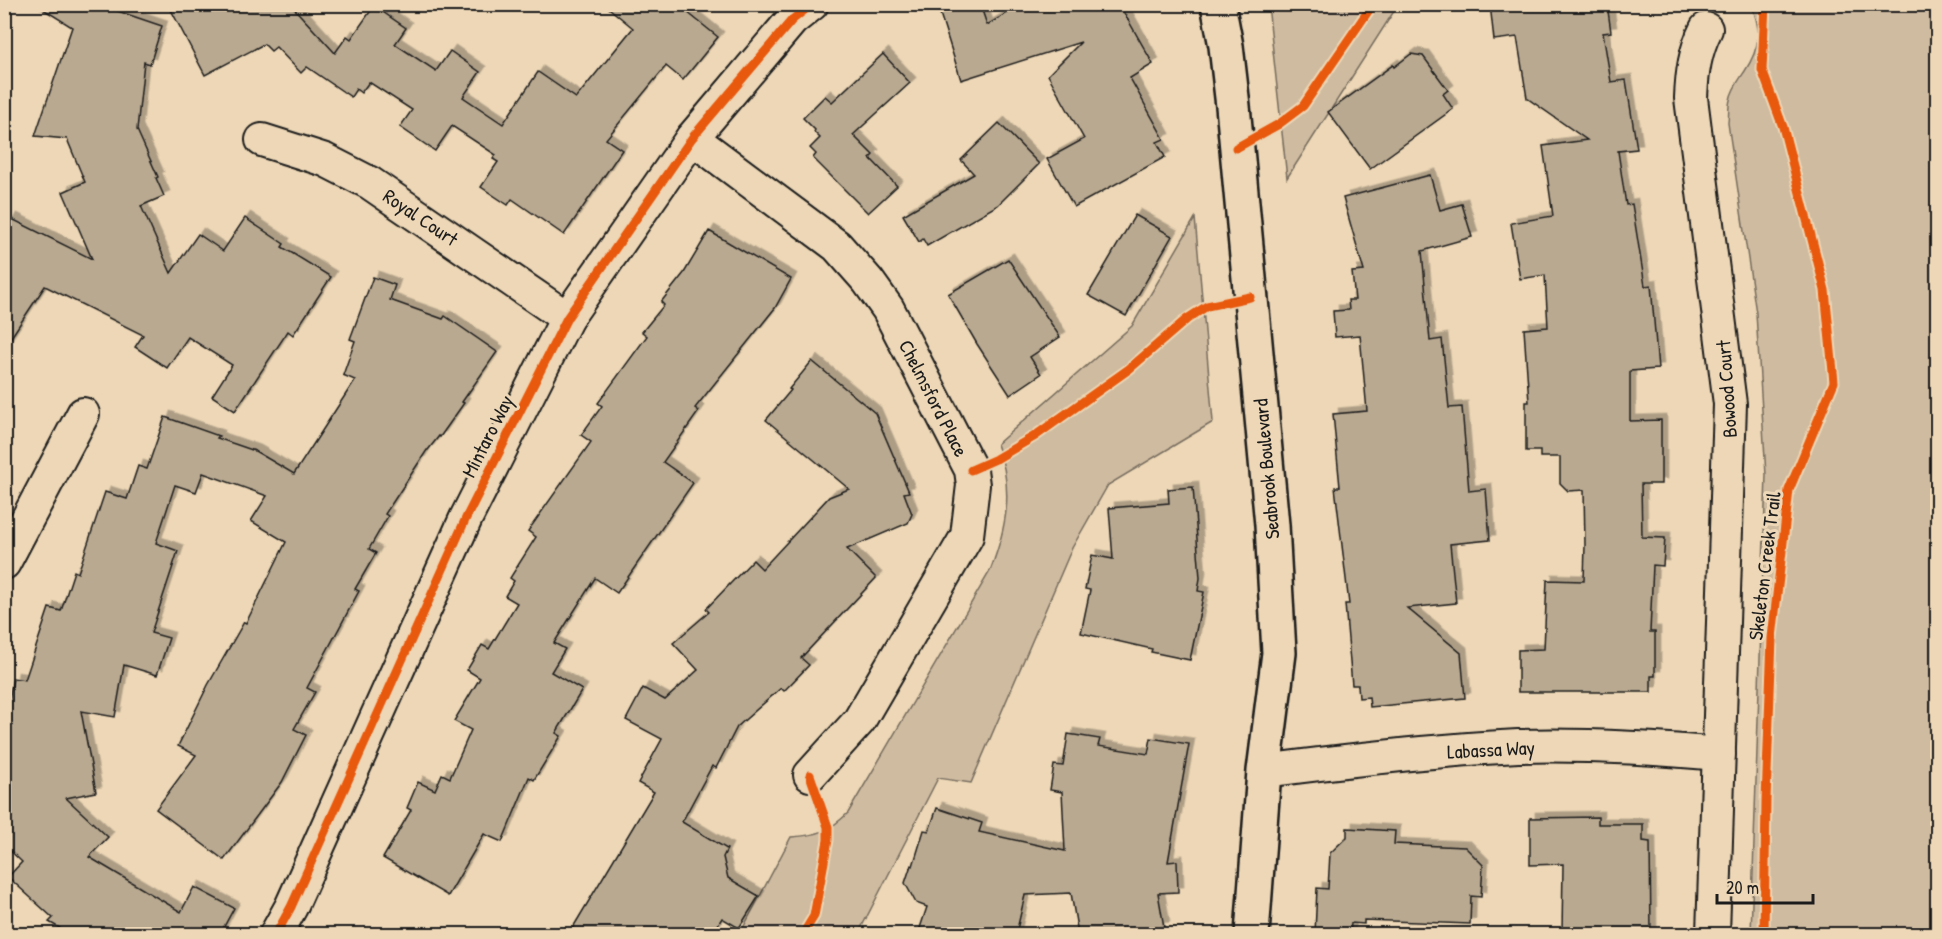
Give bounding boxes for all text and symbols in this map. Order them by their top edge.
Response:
street label: Royal Court [378,182,465,253]
street label: Chelmsford Place [893,335,975,461]
street label: Bowood Court [1709,338,1743,439]
street label: Mintaro Way [455,390,519,482]
street label: Seabrook Boulevard [1246,398,1286,540]
street label: Skeleton Creek Trail [1741,489,1787,642]
street label: Labassa Way [1446,733,1536,765]
scale bar [1717,867,1813,905]
text: 20 m [1726,875,1759,900]

